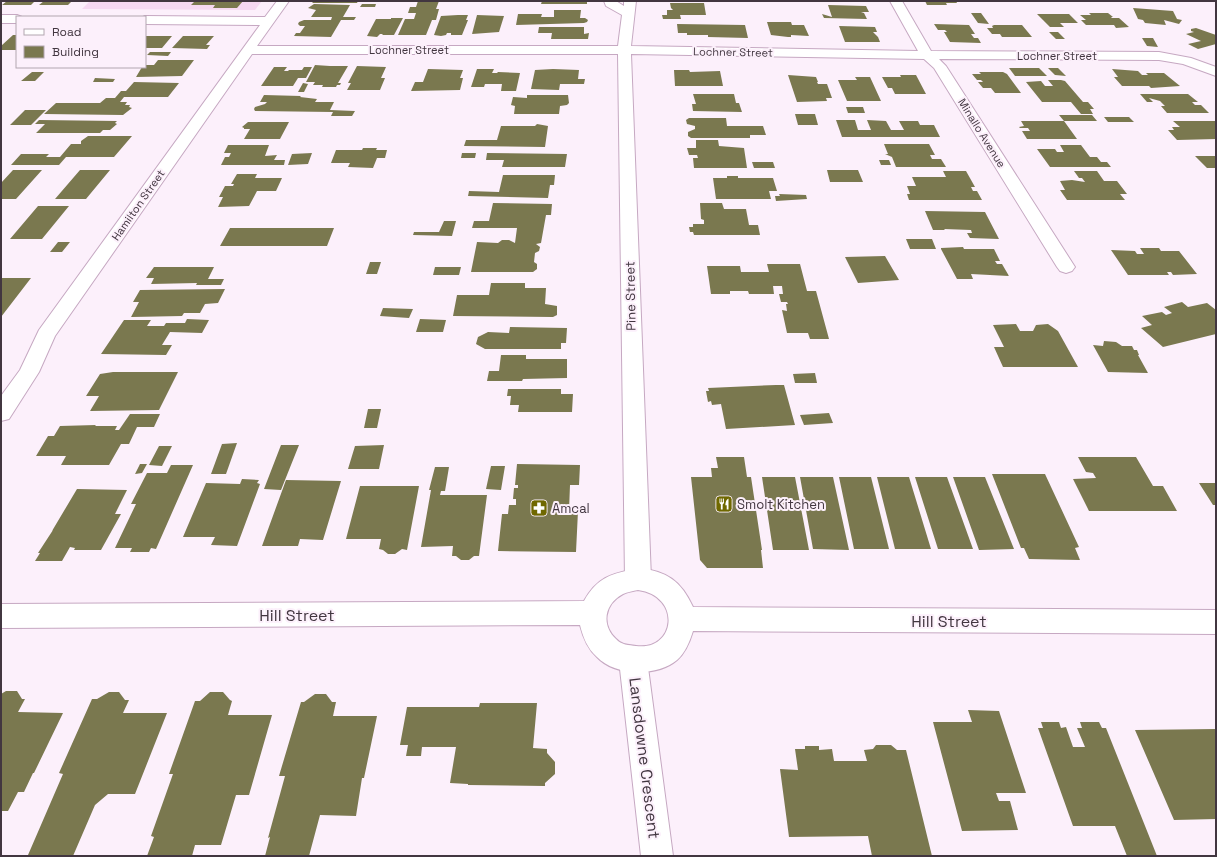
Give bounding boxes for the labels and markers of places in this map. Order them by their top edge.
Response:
restaurant icon: Smolt Kitchen [714,494,734,514]
place label: Smolt Kitchen [737,496,825,513]
pharmacy icon: Amcal [529,498,549,518]
place label: Amcal [552,500,590,517]

